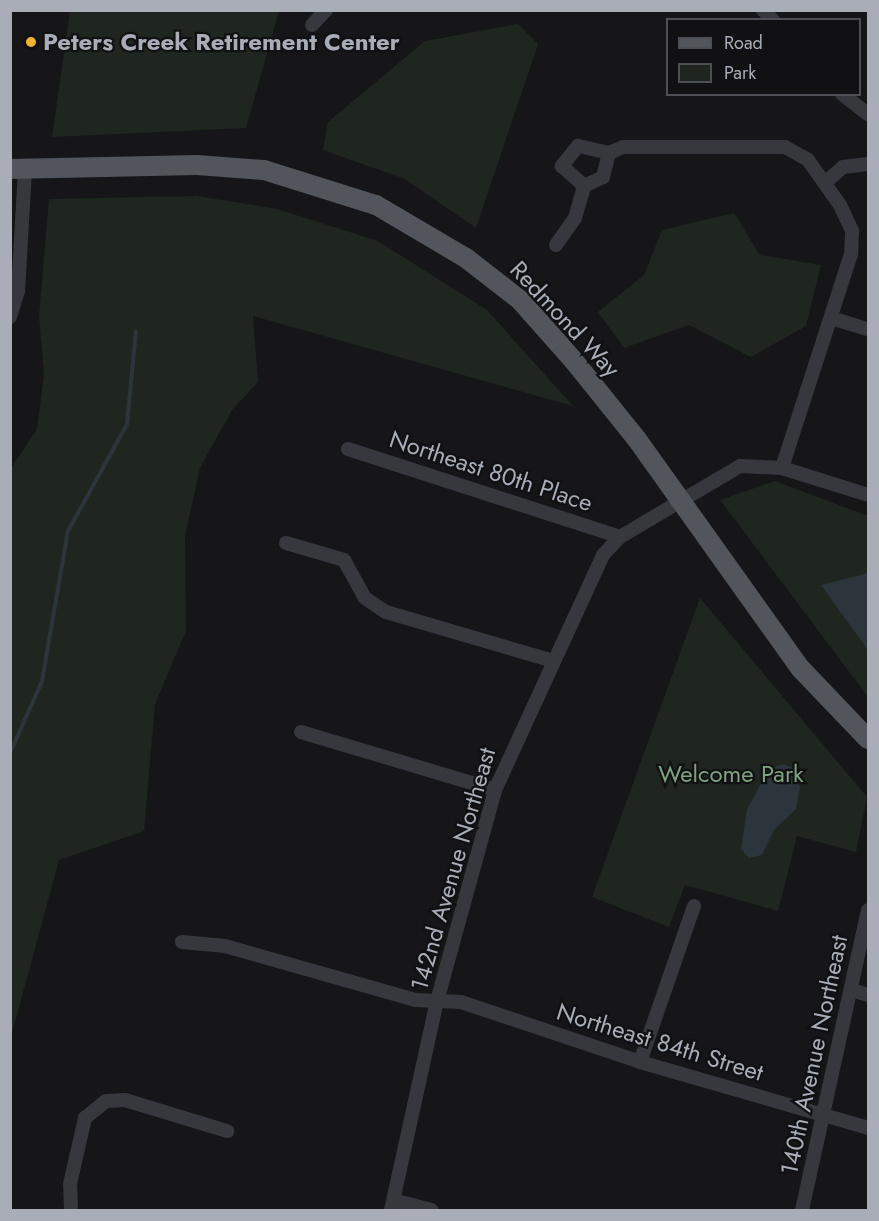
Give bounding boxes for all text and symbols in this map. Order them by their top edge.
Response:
legend [666,18,861,96]
place label: Peters Creek Retirement Center [43,28,400,56]
text: Road [724,30,763,56]
marker: Peters Creek Retirement Center [24,35,38,49]
text: Park [724,60,756,86]
street label: Redmond Way [504,255,626,383]
street label: Northeast 80th Place [386,425,596,517]
street label: 142nd Avenue Northeast [404,744,502,994]
park label: Welcome Park [658,760,804,788]
street label: 140th Avenue Northeast [775,933,853,1177]
street label: Northeast 84th Street [553,997,767,1087]

